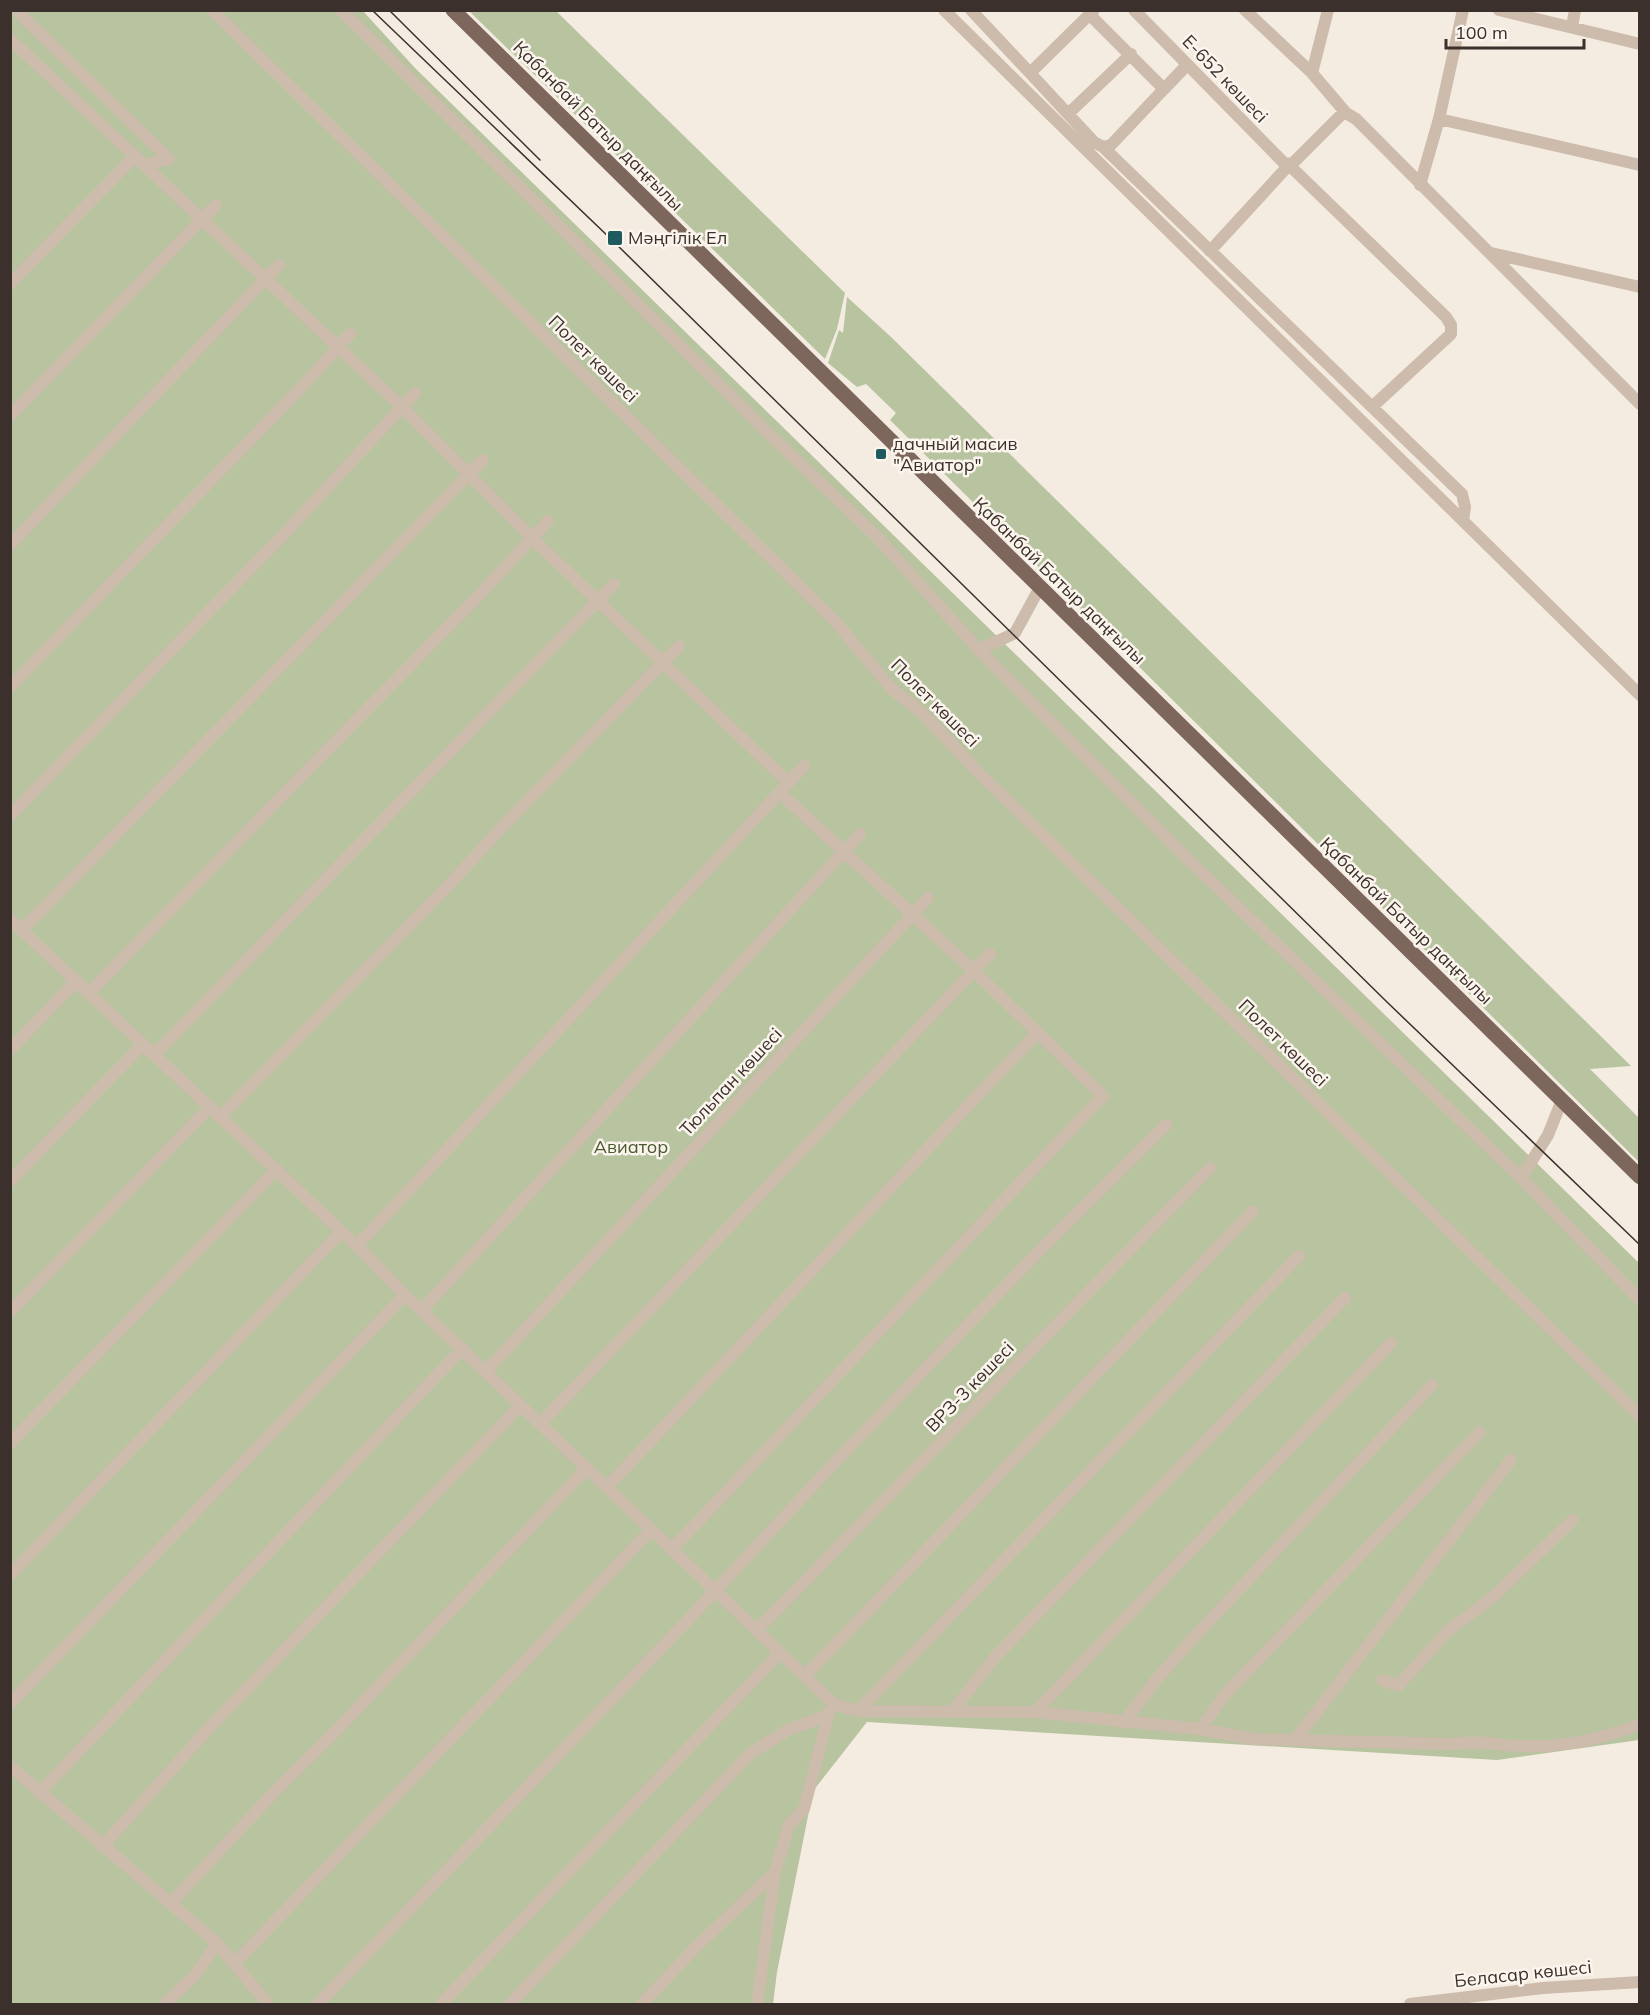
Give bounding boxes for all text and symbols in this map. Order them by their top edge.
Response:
scale bar [1446,12,1584,50]
text: 100 m [1455,21,1508,44]
street label: Е-652 көшесі [1178,30,1273,128]
street label: Қабанбай Батыр даңғылы [508,36,688,216]
place label: Мәңгілік Ел [628,226,727,249]
marker: Мәңгілік Ел [606,229,624,247]
street label: Полет көшесі [544,310,643,407]
place label: дачный масив "Авиатор" [893,432,1018,476]
marker: дачный масив "Авиатор" [874,447,888,461]
street label: Қабанбай Батыр даңғылы [968,492,1151,669]
street label: Полет көшесі [886,654,984,752]
street label: Қабанбай Батыр даңғылы [1315,832,1498,1009]
street label: Полет көшесі [1234,994,1333,1091]
street label: Тюльпан көшесі [675,1023,787,1141]
park label: Авиатор [594,1135,668,1158]
street label: ВРЗ-3 көшесі [921,1336,1019,1437]
street label: Беласар көшесі [1453,1955,1593,1992]

